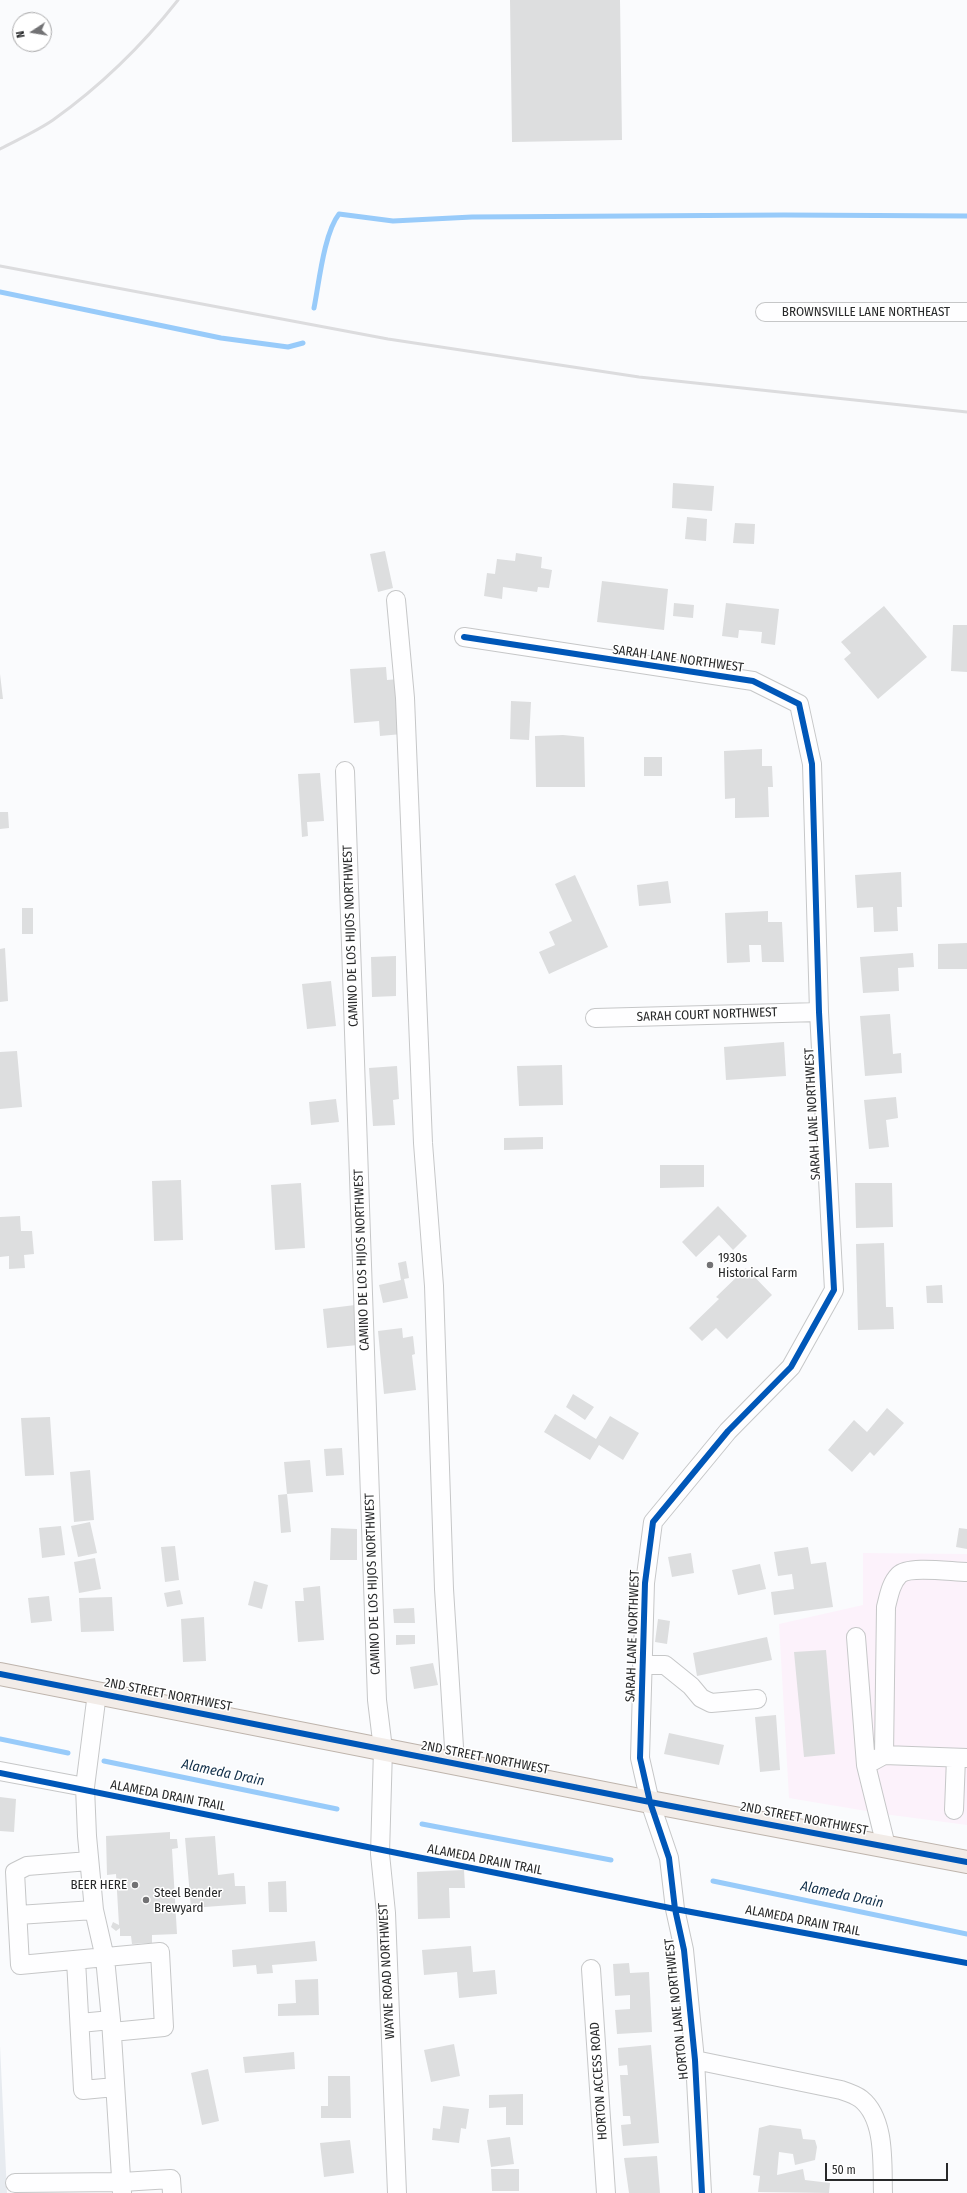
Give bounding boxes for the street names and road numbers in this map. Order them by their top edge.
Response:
street label: BROWNSVILLE LANE NORTHEAST [782,304,950,320]
street label: SARAH LANE NORTHWEST [611,642,745,676]
street label: CAMINO DE LOS HIJOS NORTHWEST [340,845,362,1027]
street label: SARAH COURT NORTHWEST [636,1005,778,1025]
street label: SARAH LANE NORTHWEST [802,1047,824,1181]
street label: CAMINO DE LOS HIJOS NORTHWEST [351,1169,373,1351]
street label: CAMINO DE LOS HIJOS NORTHWEST [362,1493,384,1675]
street label: SARAH LANE NORTHWEST [623,1570,643,1702]
street label: 2ND STREET NORTHWEST [103,1675,233,1715]
street label: 2ND STREET NORTHWEST [420,1738,550,1778]
street label: ALAMEDA DRAIN TRAIL [109,1777,227,1815]
street label: 2ND STREET NORTHWEST [739,1799,869,1839]
street label: ALAMEDA DRAIN TRAIL [426,1841,544,1879]
street label: WAYNE ROAD NORTHWEST [376,1902,398,2040]
street label: ALAMEDA DRAIN TRAIL [744,1902,862,1940]
street label: HORTON LANE NORTHWEST [662,1938,692,2080]
street label: HORTON ACCESS ROAD [587,2021,611,2141]

